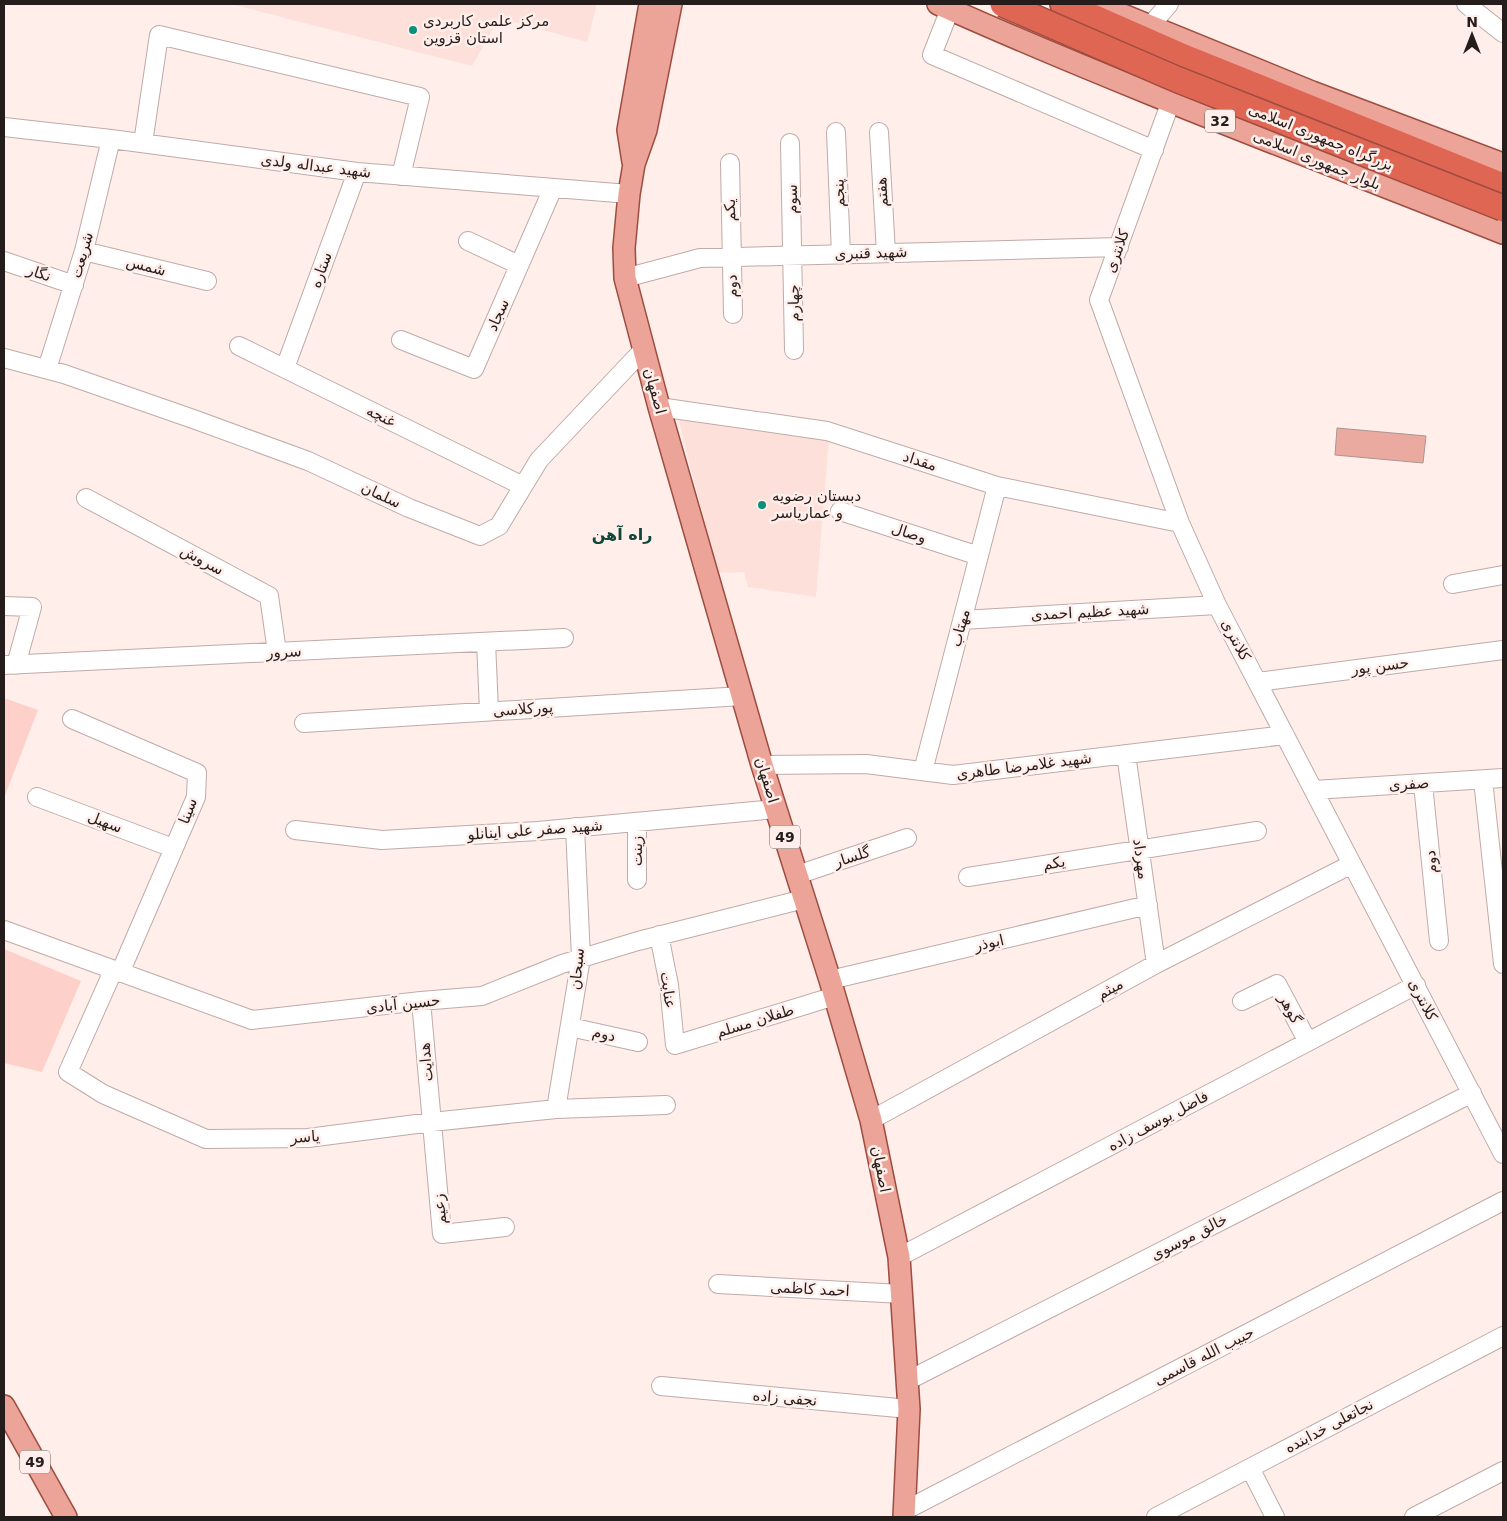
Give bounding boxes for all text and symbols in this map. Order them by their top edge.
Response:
north arrow [1447,10,1497,60]
place label: مرکز علمی کاربردی استان قزوین [423,12,549,47]
text: N [1466,14,1478,30]
marker: مرکز علمی کاربردی استان قزوین [407,24,419,36]
street label: بزرگراه جمهوری اسلامی [1246,100,1396,174]
road number: 32 [1205,110,1235,132]
street label: بلوار جمهوری اسلامی [1251,126,1383,194]
street label: شهید عبداله ولدی [260,150,372,182]
street label: هفتم [872,176,892,207]
street label: پنجم [830,178,849,207]
street label: سوم [783,184,801,214]
street label: یکم [721,199,739,221]
street label: کلانتری [1101,226,1133,275]
street label: شریعت [67,230,97,280]
street label: شهید قنبری [834,243,908,263]
street label: ستاره [306,250,336,290]
street label: شمس [124,252,168,280]
street label: نگار [24,260,53,285]
street label: دوم [723,274,741,298]
street label: چهارم [785,284,803,322]
street label: سجاد [483,296,513,334]
street label: اصفهان [640,366,670,416]
street label: غنچه [364,401,399,431]
street label: مقداد [901,447,939,475]
street label: سلمان [358,478,404,512]
place label: دبستان رضویه و عماریاسر [771,487,861,522]
marker: دبستان رضویه و عماریاسر [756,499,768,511]
street label: وصال [889,519,929,547]
district label: راه آهن [592,524,652,544]
street label: سروش [177,541,227,579]
street label: شهید عظیم احمدی [1030,600,1150,624]
street label: مهتاب [946,607,974,649]
street label: کلانتری [1218,616,1255,665]
street label: سرور [265,642,302,662]
street label: حسن پور [1349,654,1410,680]
street label: پورکلاسی [492,698,554,721]
street label: شهید غلامرضا طاهری [955,749,1093,783]
street label: اصفهان [752,755,782,805]
street label: صفری [1388,774,1430,794]
street label: سینا [175,796,201,826]
street label: سهیل [85,807,125,837]
street label: شهید صفر علی اینانلو [466,816,603,844]
road number: 49 [770,826,800,849]
street label: زینت [628,836,646,866]
street label: مهرداد [1129,838,1153,880]
street label: گلسار [831,842,873,872]
street label: دوم [1421,850,1441,874]
street label: یکم [1042,852,1066,874]
street label: ابوذر [971,931,1006,955]
street label: سبحان [566,947,588,991]
street label: عنایت [657,970,679,1010]
street label: میثم [1094,975,1126,1003]
street label: کلانتری [1405,976,1442,1025]
street label: گوهر [1274,990,1306,1028]
street label: حسین آبادی [365,991,441,1017]
street label: طفلان مسلم [714,1001,796,1041]
street label: دوم [591,1023,617,1045]
street label: هدایت [415,1042,437,1082]
street label: فاضل یوسف زاده [1105,1087,1211,1155]
street label: یاسر [289,1127,320,1147]
street label: اصفهان [868,1144,894,1194]
street label: زعیم [430,1193,450,1225]
street label: خالق موسوی [1148,1210,1230,1264]
street label: احمد کاظمی [770,1278,850,1300]
street label: حبیب الله قاسمی [1151,1323,1257,1389]
street label: نجفی زاده [752,1386,818,1410]
street label: نجاتعلی خدابنده [1282,1395,1376,1457]
road number: 49 [20,1450,50,1474]

